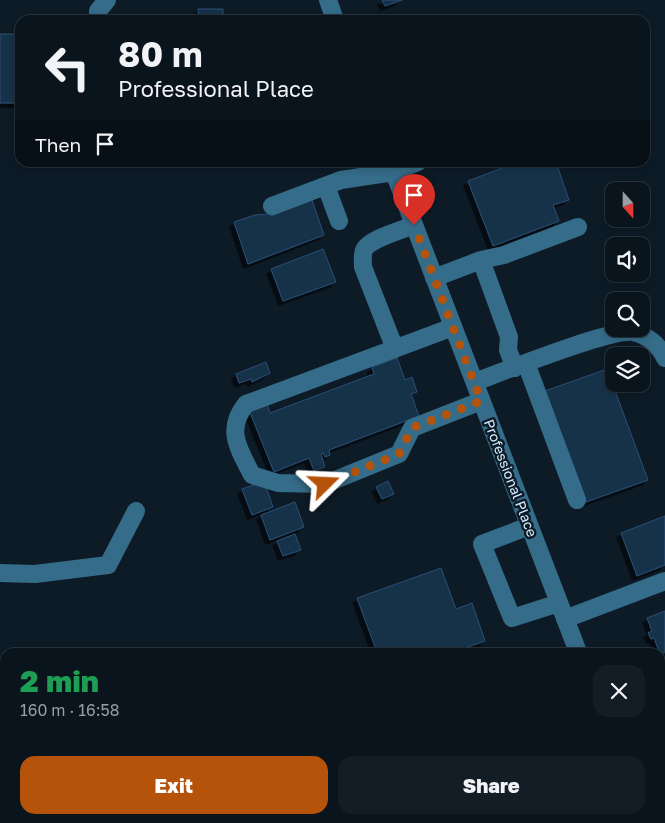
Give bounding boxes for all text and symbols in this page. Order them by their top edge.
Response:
text: 80 m [118,33,203,75]
icon: left [35,35,100,100]
text: Professional Place [118,75,314,102]
icon: arrive [91,130,119,158]
text: Then [35,133,81,156]
pin [393,174,435,225]
icon: arrive [400,181,428,209]
north arrow [605,182,650,228]
map controls [605,182,650,392]
button: sound [605,237,650,282]
button: search [605,292,650,337]
button: layers [605,347,650,392]
street label: Professional Place [481,417,541,539]
position arrow [298,457,350,509]
text: 2 min [20,663,99,699]
button: close [593,665,645,717]
text: 160 m · 16:58 [20,700,120,720]
button: Exit [20,756,328,814]
button: Share [338,756,645,814]

